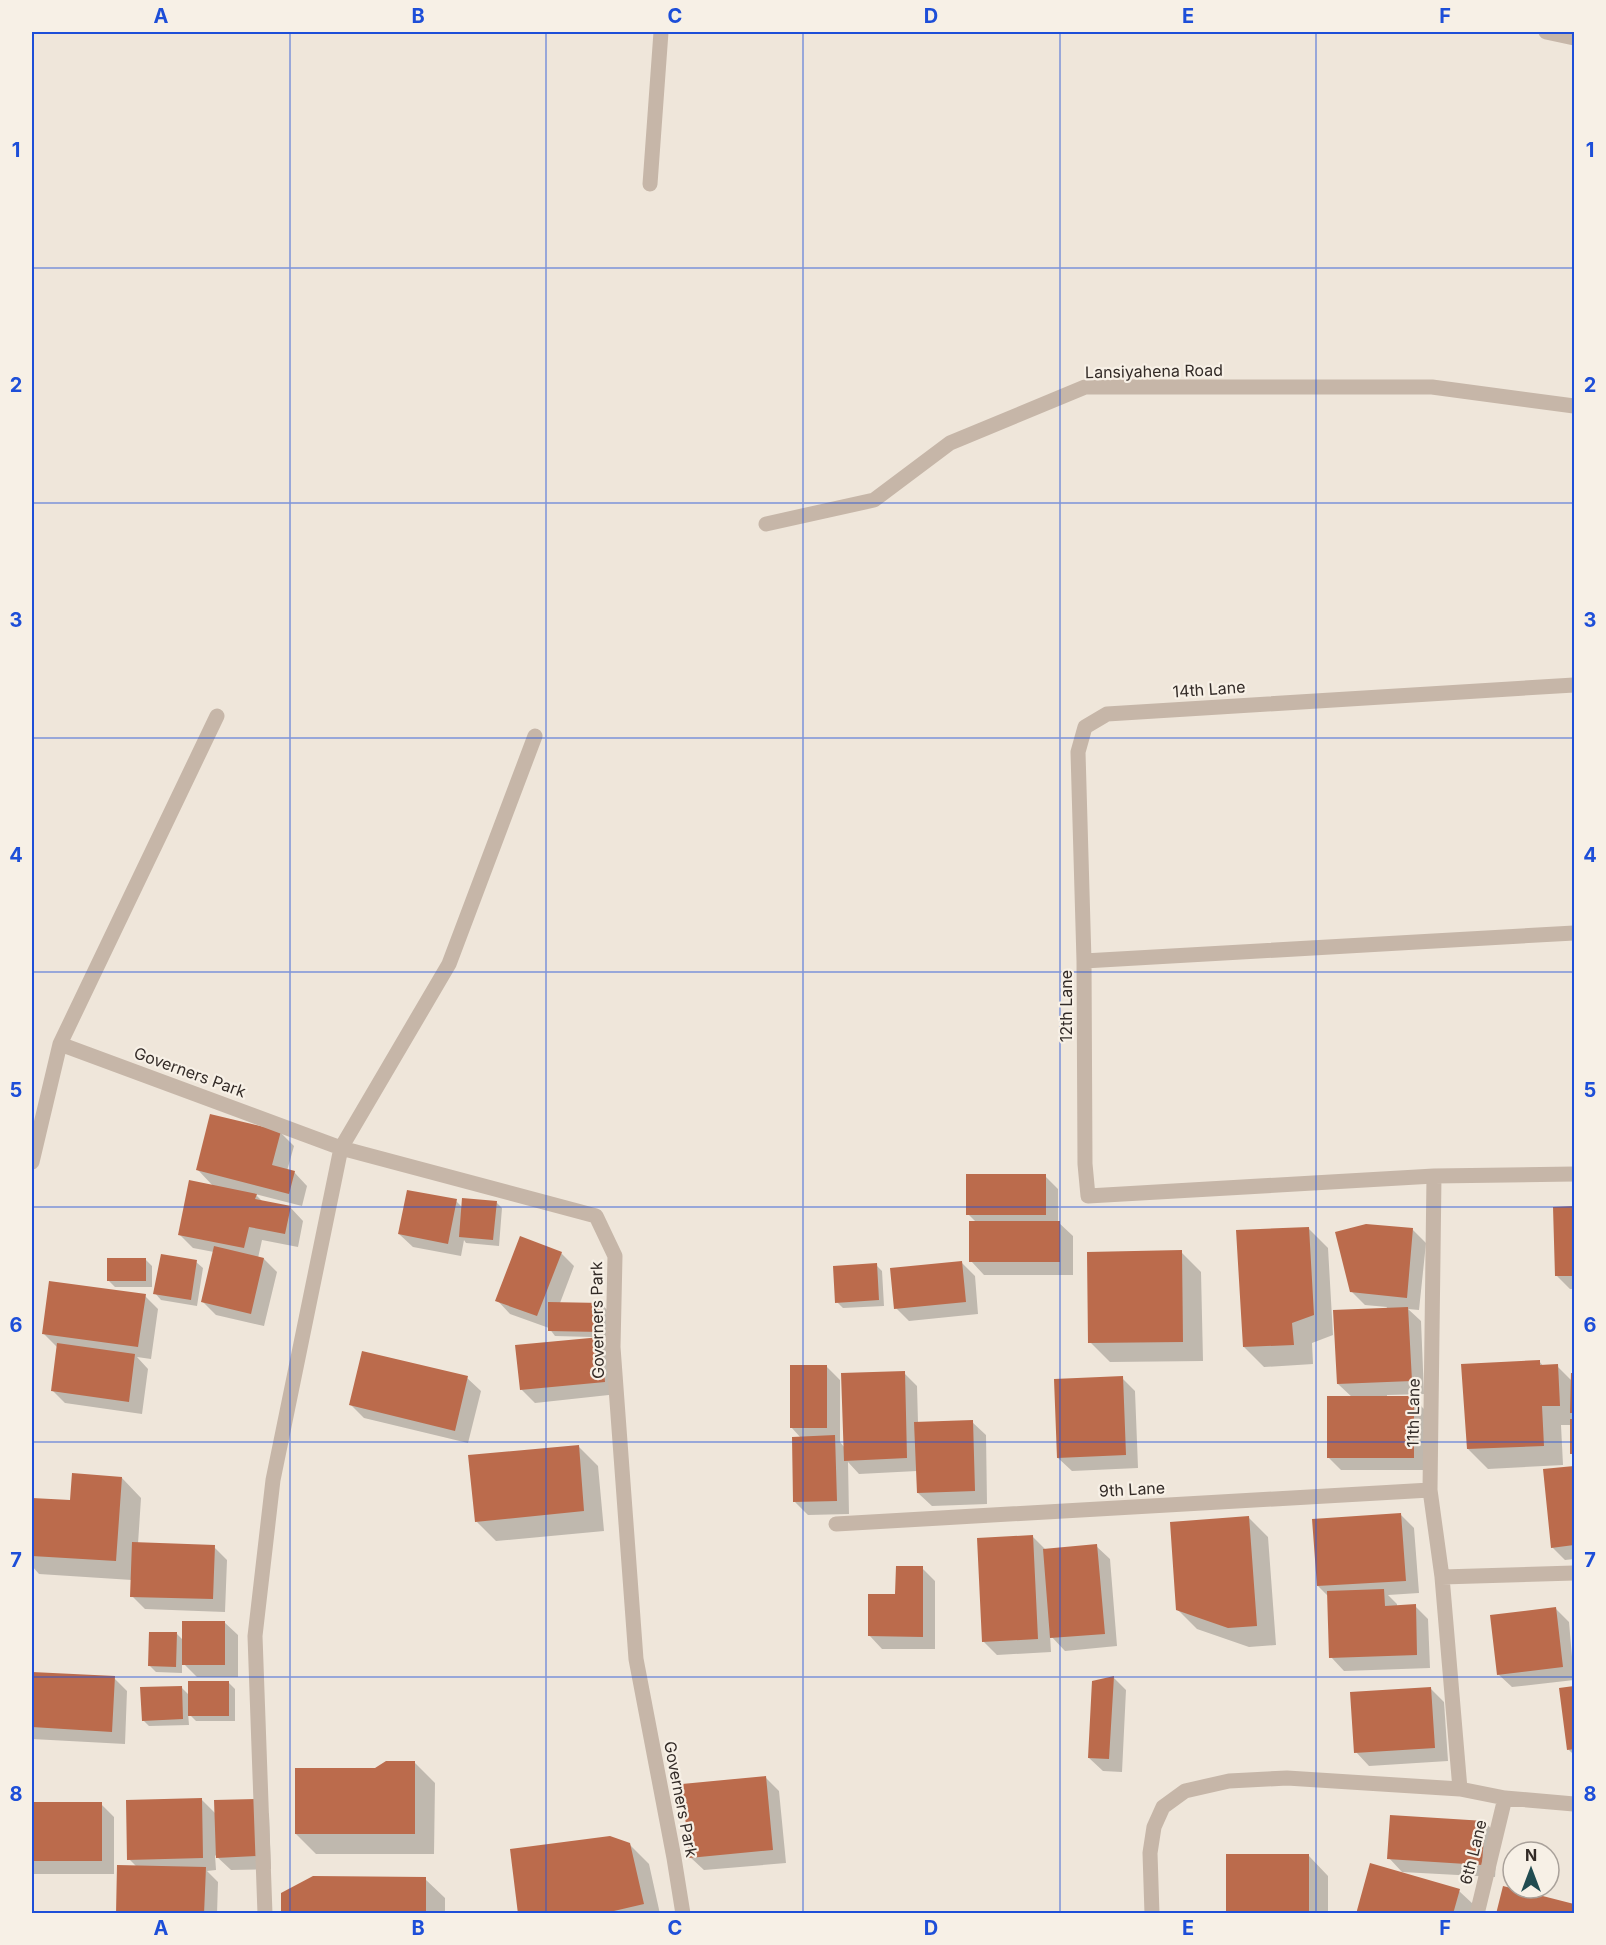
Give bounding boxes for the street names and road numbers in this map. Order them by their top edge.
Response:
street label: Lansiyahena Road [1085,360,1223,382]
street label: 14th Lane [1172,676,1246,702]
street label: 12th Lane [1056,970,1076,1042]
street label: Governers Park [131,1043,249,1102]
street label: Governers Park [586,1261,608,1379]
street label: 11th Lane [1402,1378,1424,1448]
street label: 9th Lane [1098,1477,1166,1501]
street label: Governers Park [660,1739,702,1859]
street label: 6th Lane [1455,1818,1491,1886]

